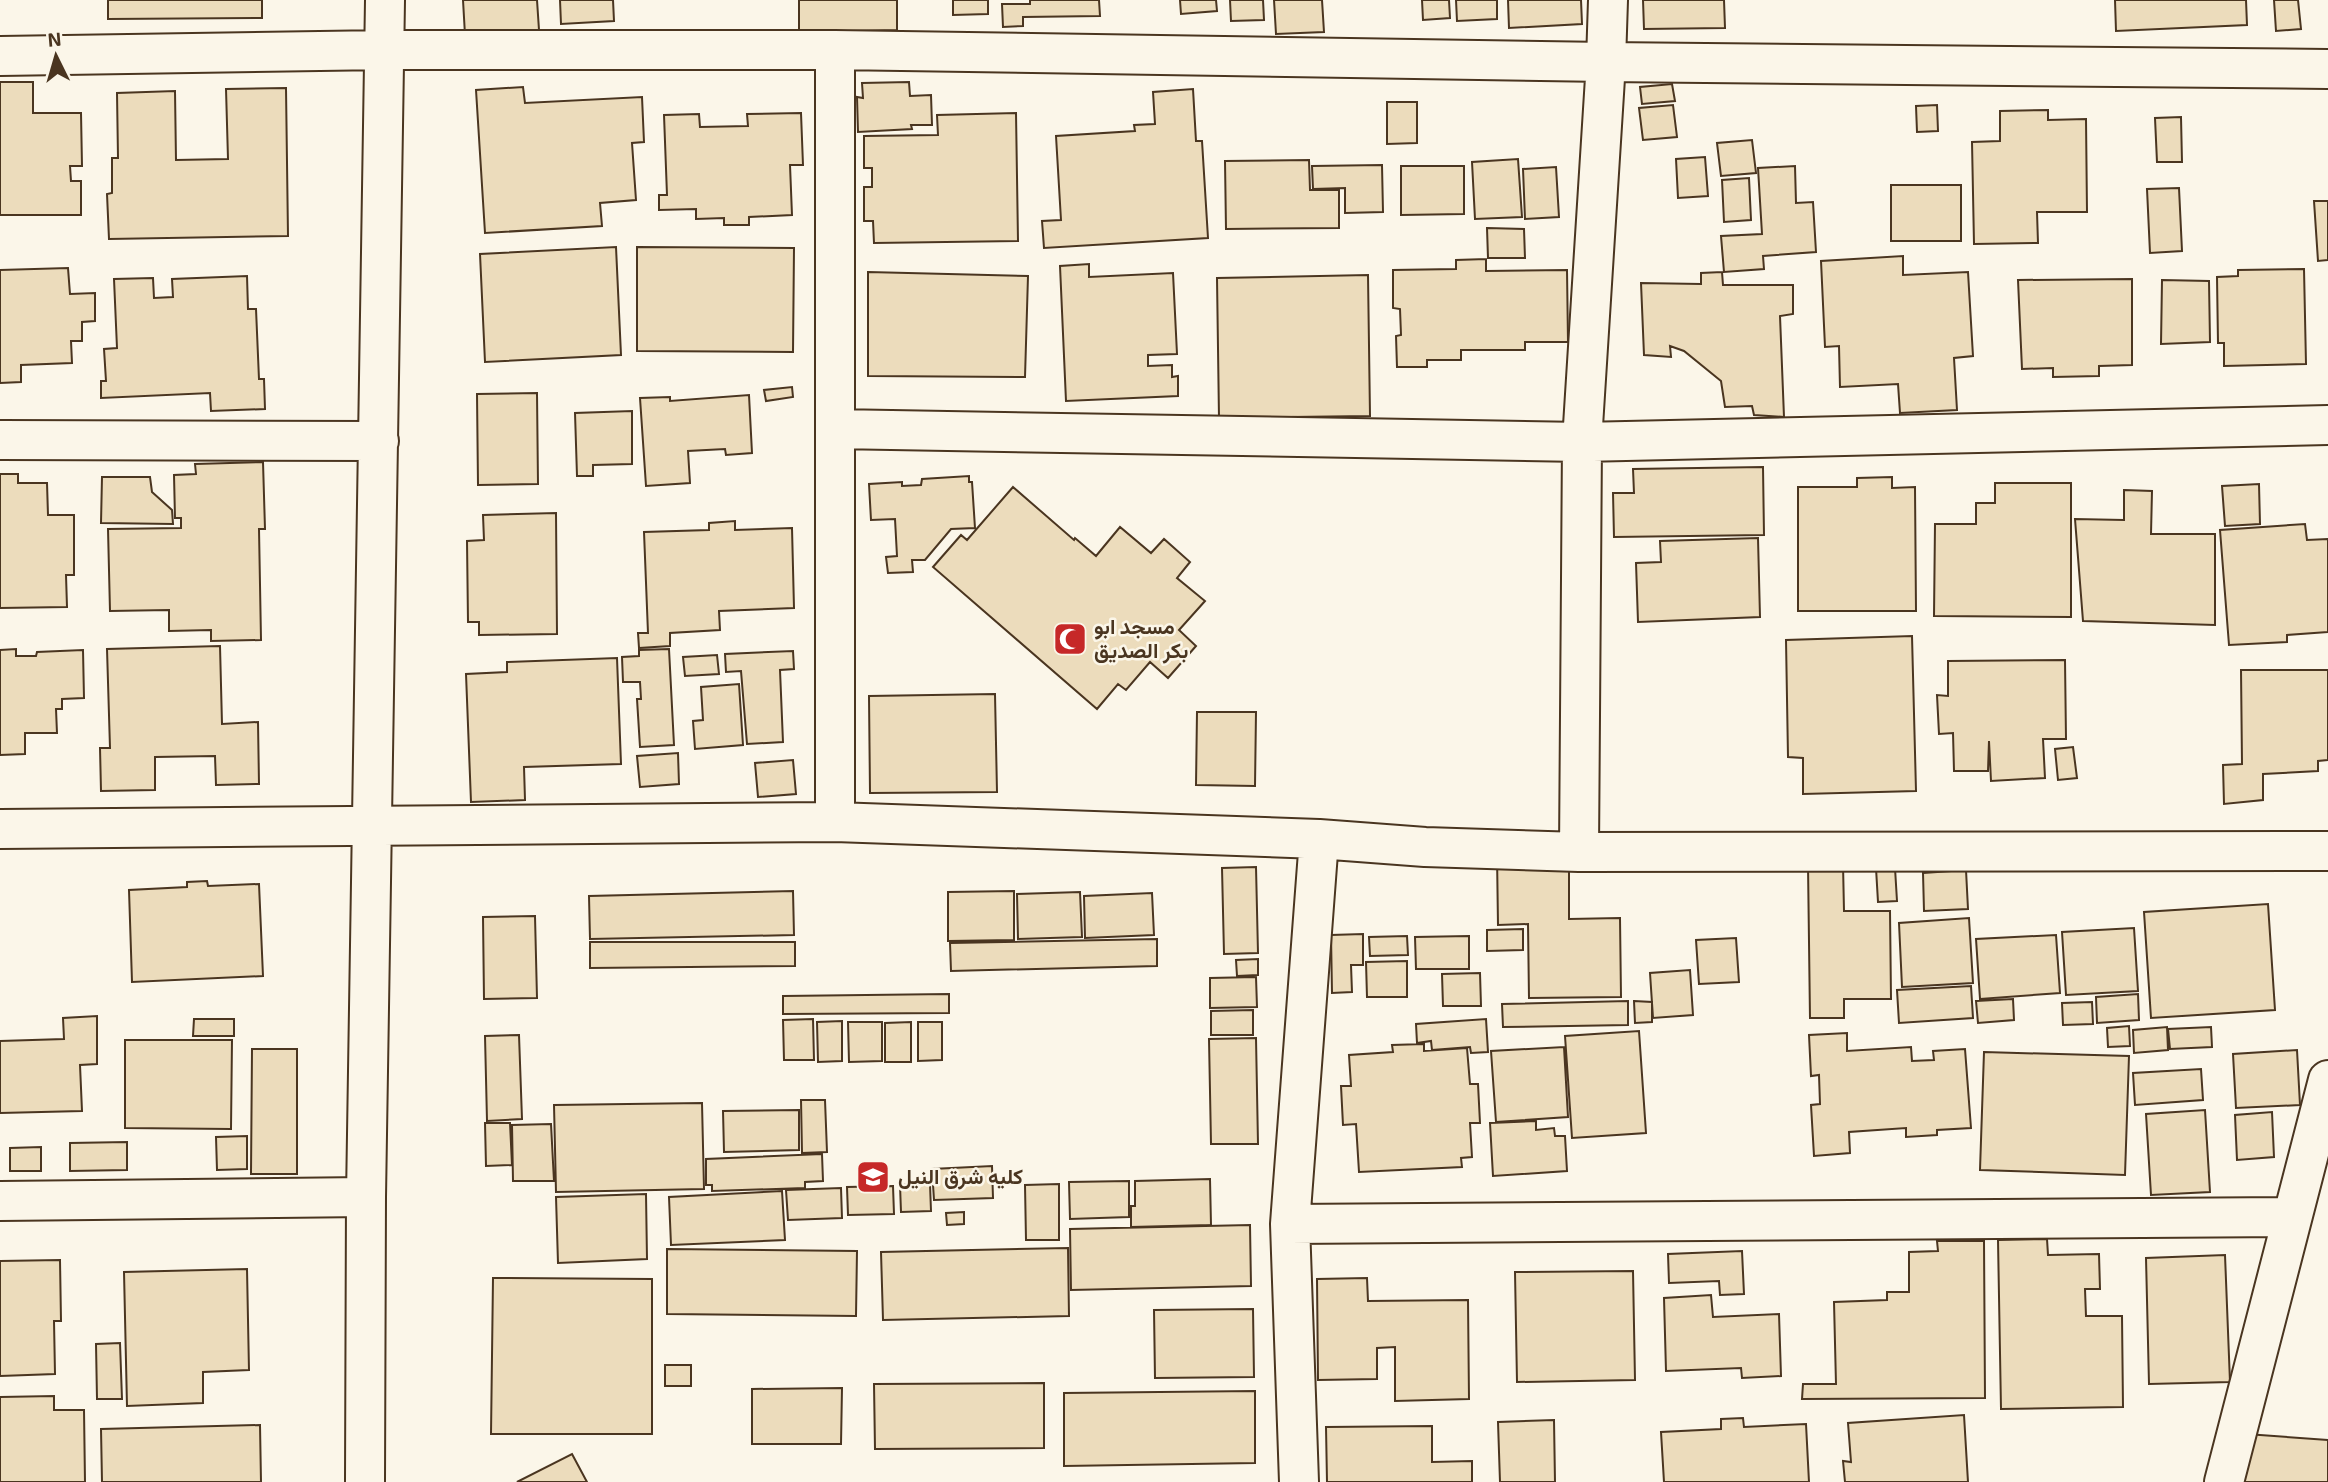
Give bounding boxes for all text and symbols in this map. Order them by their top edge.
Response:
north arrow [21,21,91,91]
text: N [47,27,62,51]
place label: مسجد ابو بكر الصديق [1094,613,1188,664]
mosque icon: مسجد ابو بكر الصديق [1051,620,1089,658]
school or university icon: كليه شرق النيل [854,1158,892,1196]
place label: كليه شرق النيل [898,1163,1023,1190]

